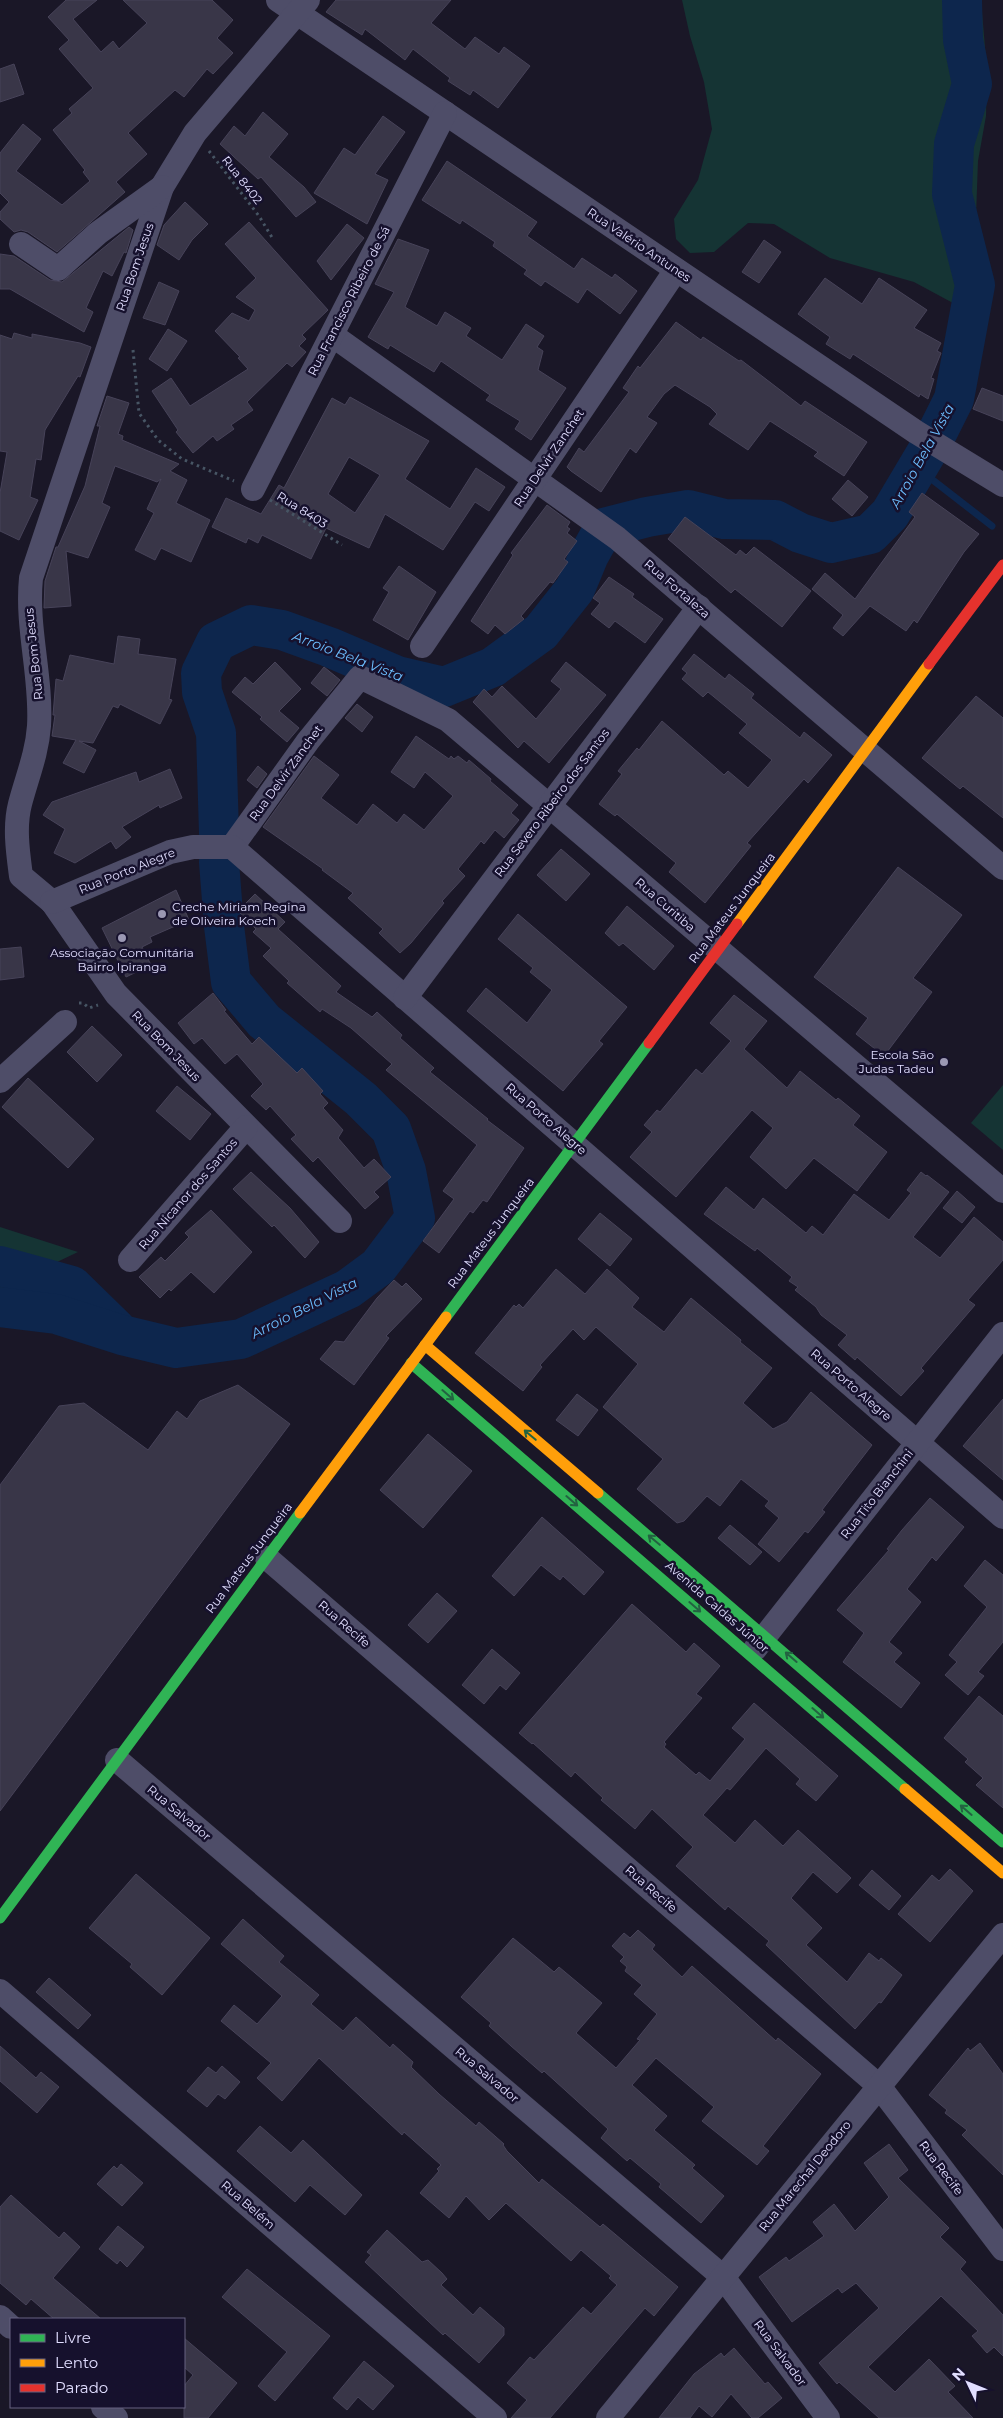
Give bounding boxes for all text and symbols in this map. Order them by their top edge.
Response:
street label: Rua 8402 [219,152,266,207]
street label: Rua Valério Antunes [585,204,694,285]
street label: Rua Bom Jesus [112,221,157,313]
street label: Rua Francisco Ribeiro de Sá [304,223,393,378]
water label: Arroio Bela Vista [885,400,958,512]
street label: Rua Delvir Zanchet [510,406,587,510]
street label: Rua 8403 [274,488,331,531]
street label: Rua Fortaleza [641,556,713,621]
street label: Rua Bom Jesus [21,607,46,701]
water label: Arroio Bela Vista [289,626,406,685]
street label: Rua Delvir Zanchet [246,722,326,824]
street label: Rua Severo Ribeiro dos Santos [491,726,612,880]
street label: Rua Porto Alegre [76,844,177,897]
street label: Rua Mateus Junqueira [685,849,778,966]
street label: Rua Curitiba [632,875,698,935]
place label: Creche Miriam Regina de Oliveira Koech [172,899,306,928]
marker: Creche Miriam Regina de Oliveira Koech [156,908,168,920]
marker: Associação Comunitária Bairro Ipiranga [116,932,128,944]
place label: Associação Comunitária Bairro Ipiranga [50,945,194,974]
street label: Rua Bom Jesus [129,1007,204,1084]
place label: Escola São Judas Tadeu [858,1047,934,1076]
marker: Escola São Judas Tadeu [938,1056,950,1068]
street label: Rua Porto Alegre [503,1079,590,1158]
street label: Rua Nicanor dos Santos [135,1135,240,1252]
street label: Rua Mateus Junqueira [444,1174,537,1291]
water label: Arroio Bela Vista [247,1273,360,1343]
street label: Rua Porto Alegre [808,1345,895,1424]
one-way arrow [442,1389,455,1401]
one-way arrow [524,1429,537,1441]
street label: Rua Tito Bianchini [837,1446,916,1541]
one-way arrow [565,1495,578,1507]
street label: Rua Mateus Junqueira [202,1499,295,1616]
one-way arrow [648,1535,661,1546]
street label: Avenida Caldas Júnior [662,1558,772,1656]
street label: Rua Recife [315,1597,373,1650]
one-way arrow [688,1601,701,1612]
one-way arrow [784,1651,797,1663]
one-way arrow [811,1707,824,1718]
street label: Rua Salvador [144,1782,214,1844]
one-way arrow [960,1804,973,1815]
street label: Rua Recife [622,1862,680,1915]
street label: Rua Salvador [452,2044,522,2106]
street label: Rua Marechal Deodoro [755,2117,854,2234]
street label: Rua Recife [916,2138,967,2198]
street label: Rua Belém [218,2177,278,2232]
street label: Rua Salvador [751,2317,810,2389]
legend [10,2318,185,2408]
text: Livre [55,2328,91,2347]
text: Lento [55,2353,98,2372]
north arrow [943,2358,993,2408]
text: N [948,2364,969,2384]
text: Parado [55,2378,108,2397]

